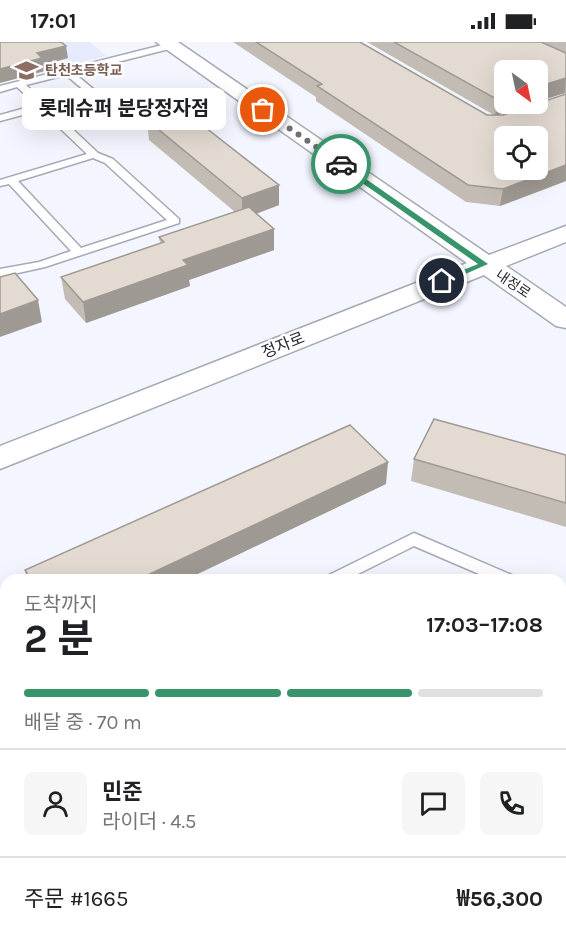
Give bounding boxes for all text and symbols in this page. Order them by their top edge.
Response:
text: 17:01 [30,8,76,34]
school or university icon: 탄천초등학교 [14,57,40,83]
north arrow [494,60,548,114]
map controls [494,60,548,180]
place label: 탄천초등학교 [45,62,122,79]
pin [237,84,288,135]
callout: 롯데슈퍼 분당정자점 [23,89,227,131]
icon: bag [246,93,279,126]
text: 롯데슈퍼 분당정자점 [39,97,209,120]
button: locate [494,126,548,180]
courier [311,134,371,194]
icon: car [325,148,358,181]
pin [416,255,467,306]
icon: home [425,264,458,297]
street label: 내정로 [492,266,534,302]
street label: 정자로 [259,328,307,362]
text: 도착까지 [24,593,98,616]
text: 17:03–17:08 [426,612,543,638]
text: 2 분 [24,616,93,662]
text: 배달 중 · 70 m [24,711,142,734]
button: person [24,772,87,835]
button: chat [402,772,465,835]
button: phone [480,772,543,835]
text: 민준 [102,779,142,805]
text: 라이더 · 4.5 [102,810,196,833]
text: 주문 #1665 [24,886,128,912]
text: ₩56,300 [457,886,543,912]

